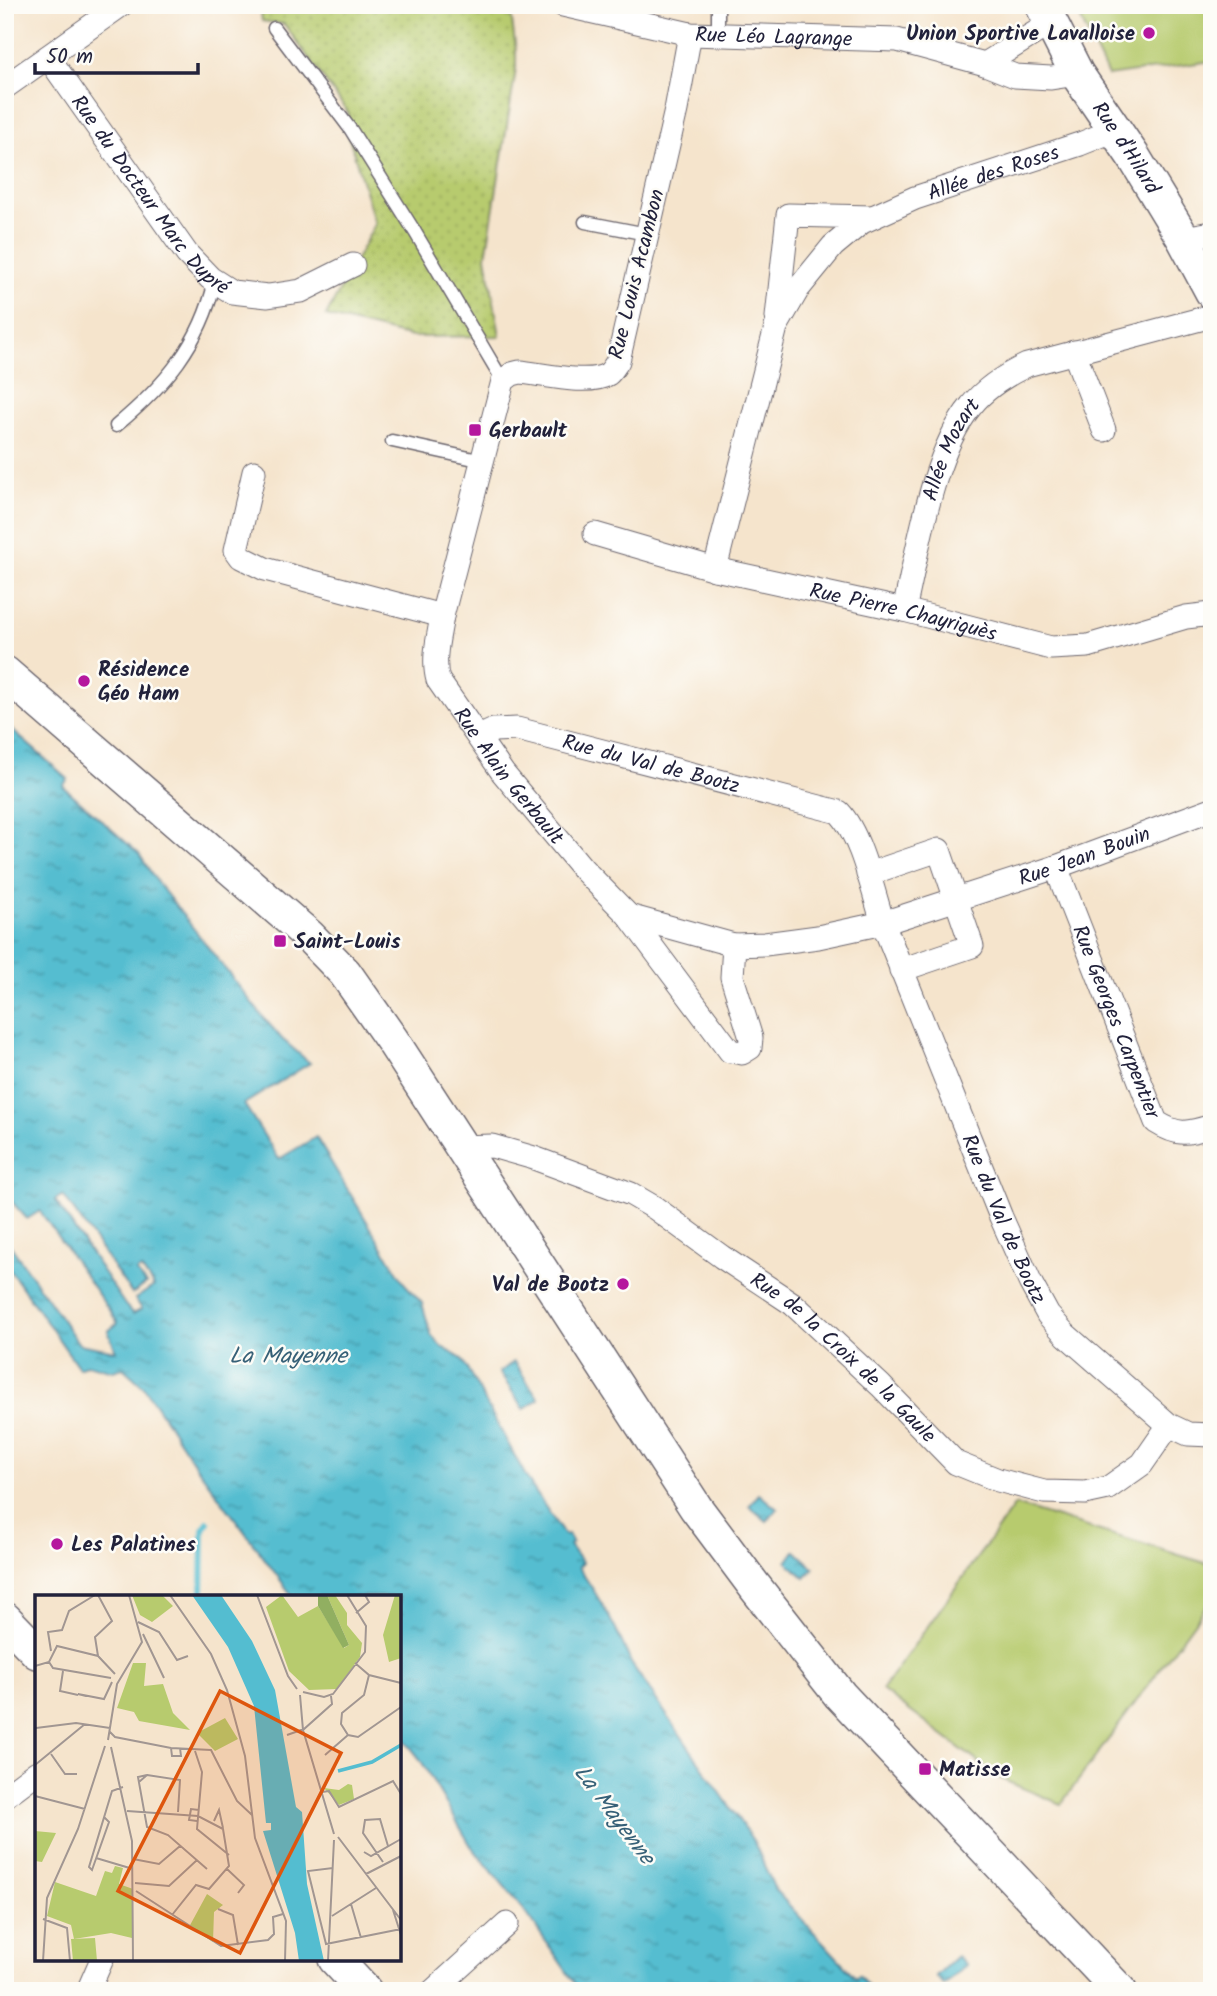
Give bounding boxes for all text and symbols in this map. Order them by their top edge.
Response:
place label: Union Sportive Lavalloise [906,18,1135,51]
street label: Rue Léo Lagrange [694,19,853,57]
marker: Union Sportive Lavalloise [1141,25,1157,41]
scale bar [35,32,198,76]
text: 50 m [46,41,93,74]
street label: Rue du Docteur Marc Dupré [62,88,236,305]
street label: Rue d'Hilard [1082,95,1168,202]
street label: Allée des Roses [924,137,1064,211]
street label: Rue Louis Acambon [600,186,675,363]
street label: Allée Mozart [915,390,990,505]
place label: Gerbault [489,415,568,448]
marker: Gerbault [467,422,483,438]
street label: Rue Pierre Chayriguès [806,575,1000,651]
place label: Résidence Géo Ham [98,654,189,711]
marker: Résidence Géo Ham [76,673,92,689]
street label: Rue Alain Gerbault [444,701,572,853]
street label: Rue du Val de Bootz [558,726,743,804]
street label: Rue Jean Bouin [1014,818,1155,896]
street label: Rue Georges Carpentier [1062,920,1168,1125]
place label: Saint-Louis [294,926,401,959]
marker: Saint-Louis [272,933,288,949]
street label: Rue du Val de Bootz [951,1130,1054,1311]
street label: Rue de la Croix de la Gaule [743,1265,944,1452]
place label: Val de Bootz [492,1269,609,1302]
marker: Val de Bootz [615,1276,631,1292]
water label: La Mayenne [229,1339,349,1375]
place label: Les Palatines [71,1529,196,1562]
marker: Les Palatines [49,1536,65,1552]
inset map [35,1595,401,1961]
place label: Matisse [939,1754,1010,1787]
water label: La Mayenne [564,1757,665,1875]
marker: Matisse [917,1761,933,1777]

